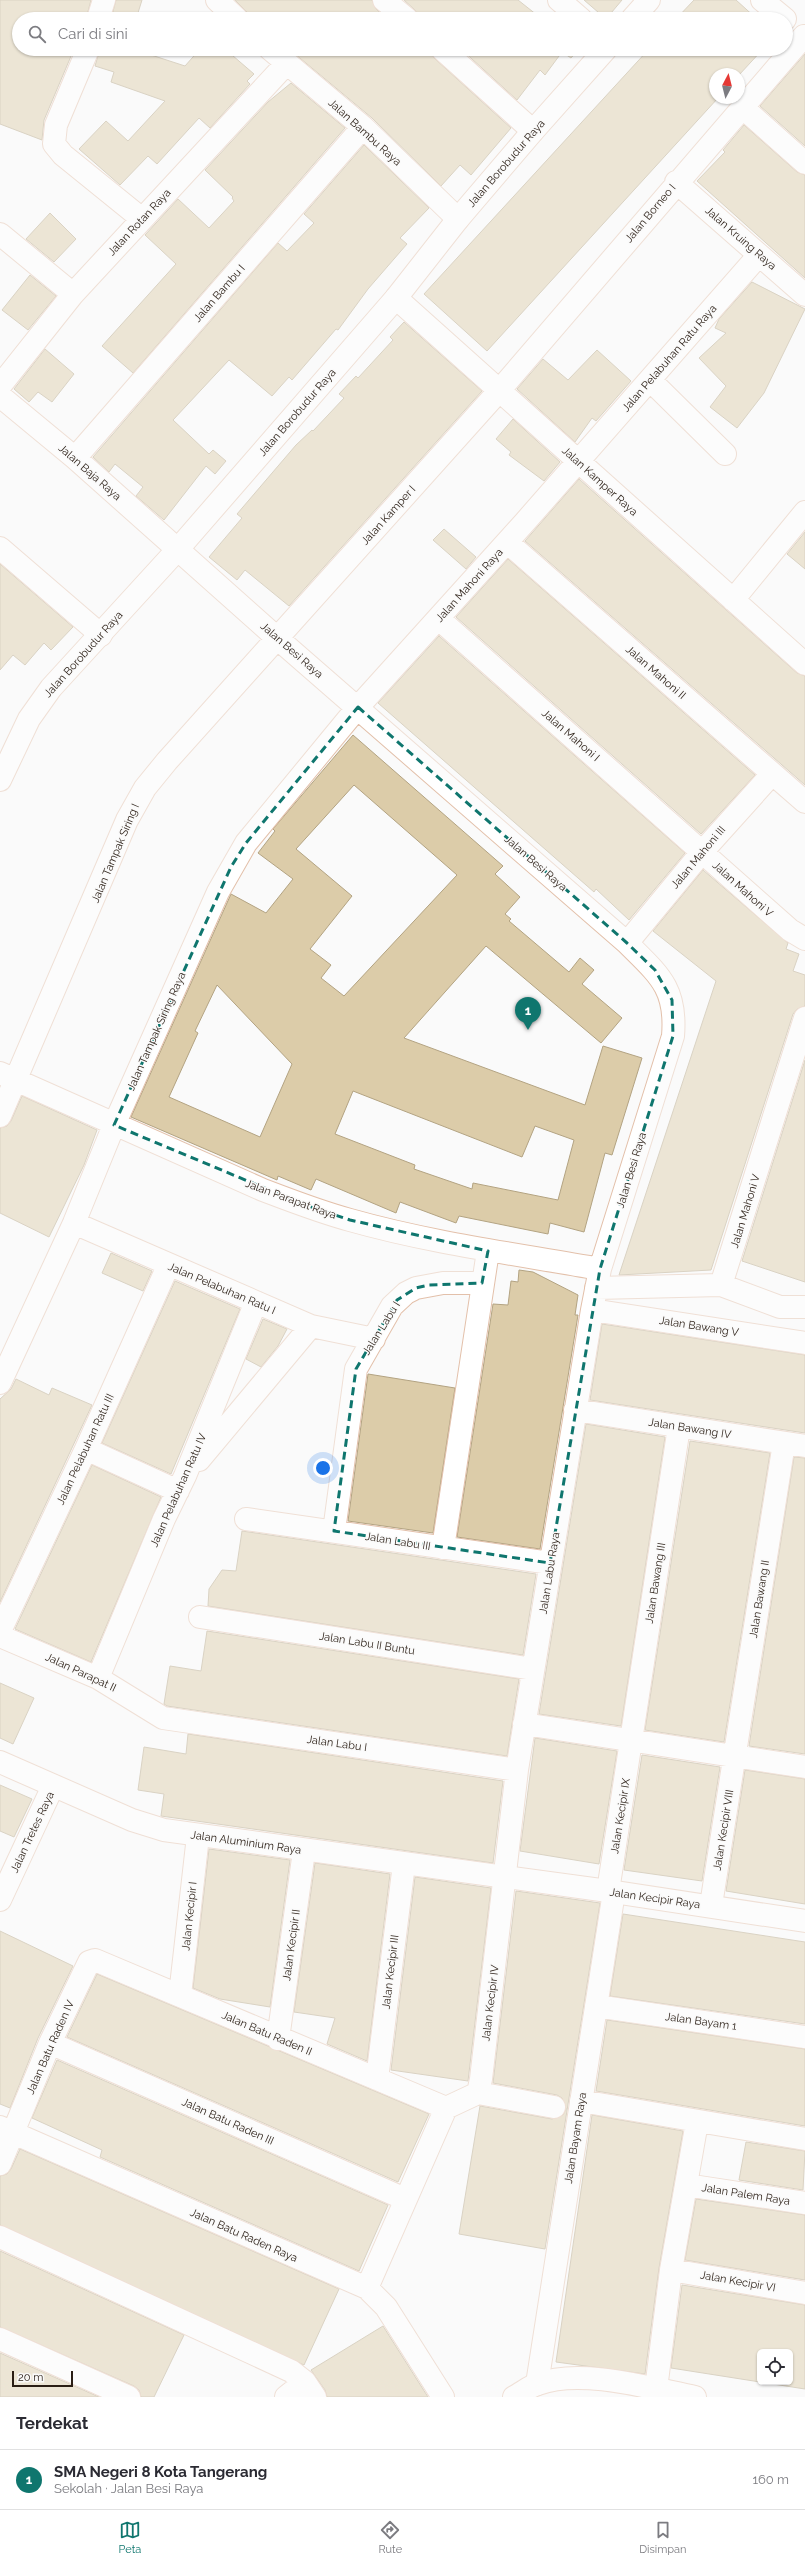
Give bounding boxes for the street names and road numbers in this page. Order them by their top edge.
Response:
street label: Jalan Bambu Raya [326,96,404,169]
street label: Jalan Borobudur Raya [465,117,548,210]
street label: Jalan Borneo I [622,182,679,245]
street label: Jalan Rotan Raya [105,186,174,258]
street label: Jalan Kruing Raya [702,204,779,273]
street label: Jalan Bambu I [191,262,248,325]
street label: Jalan Pelabuhan Ratu Raya [619,302,719,414]
street label: Jalan Borobudur Raya [256,366,339,459]
street label: Jalan Baja Raya [56,442,124,503]
street label: Jalan Kamper Raya [559,444,640,519]
street label: Jalan Kamper I [358,483,418,548]
street label: Jalan Mahoni Raya [433,546,506,625]
street label: Jalan Borobudur Raya [41,609,125,700]
street label: Jalan Besi Raya [258,620,326,681]
street label: Jalan Mahoni II [623,643,688,702]
street label: Jalan Mahoni I [539,707,602,764]
street label: Jalan Tampak Siring I [89,802,142,905]
street label: Jalan Mahoni III [668,823,728,891]
street label: Jalan Besi Raya [502,833,570,894]
street label: Jalan Mahoni V [710,859,776,920]
street label: Jalan Tampak Siring Raya [124,970,188,1092]
street label: Jalan Besi Raya [614,1131,649,1210]
street label: Jalan Mahoni V [728,1172,763,1250]
street label: Jalan Parapat Raya [244,1177,338,1222]
street label: Jalan Pelabuhan Ratu I [166,1260,277,1317]
street label: Jalan Labu I [360,1299,403,1357]
street label: Jalan Bawang V [658,1314,740,1339]
street label: Jalan Pelabuhan Ratu III [54,1392,117,1507]
street label: Jalan Bawang IV [648,1416,733,1442]
street label: Jalan Pelabuhan Ratu IV [148,1431,210,1549]
street label: Jalan Labu III [364,1530,432,1553]
street label: Jalan Labu Raya [537,1531,562,1615]
street label: Jalan Bawang III [643,1542,668,1624]
street label: Jalan Bawang II [747,1559,772,1639]
street label: Jalan Labu II Buntu [318,1630,416,1657]
street label: Jalan Parapat II [43,1650,118,1695]
street label: Jalan Labu I [306,1733,368,1754]
street label: Jalan Kecipir IX [608,1777,633,1855]
street label: Jalan Kecipir VIII [711,1789,736,1872]
street label: Jalan Tretes Raya [8,1790,57,1875]
street label: Jalan Aluminium Raya [190,1828,302,1857]
street label: Jalan Kecipir I [179,1881,200,1951]
street label: Jalan Kecipir Raya [609,1886,701,1911]
street label: Jalan Kecipir II [280,1908,303,1982]
street label: Jalan Kecipir III [379,1934,402,2010]
street label: Jalan Kecipir IV [479,1964,502,2042]
street label: Jalan Batu Raden IV [24,1998,77,2096]
street label: Jalan Batu Raden II [220,2009,314,2058]
street label: Jalan Bayam 1 [664,2010,738,2033]
street label: Jalan Bayam Raya [562,2092,589,2185]
street label: Jalan Batu Raden III [180,2095,276,2148]
street label: Jalan Palem Raya [701,2181,791,2208]
street label: Jalan Batu Raden Raya [188,2206,299,2265]
street label: Jalan Kecipir VI [699,2268,777,2295]

